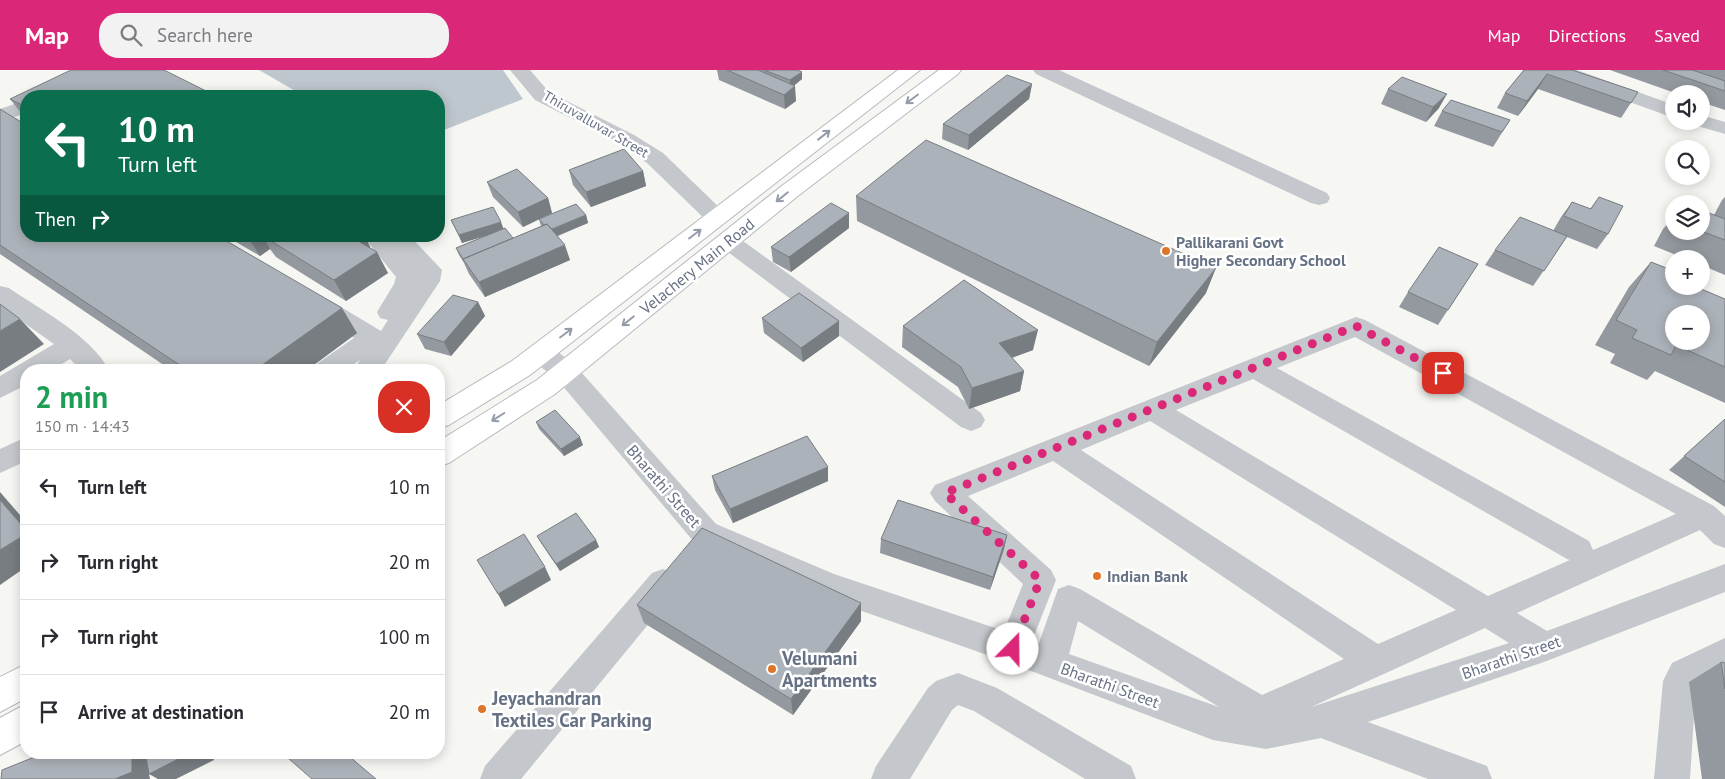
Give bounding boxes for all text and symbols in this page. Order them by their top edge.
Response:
search box [99,13,449,58]
text: Map [25,20,69,51]
icon: search [117,21,145,49]
text: Search here [157,23,253,47]
text: Map [1488,24,1520,47]
text: Directions [1548,24,1626,47]
text: Saved [1654,24,1700,47]
map controls [1665,85,1710,350]
button: sound [1665,85,1710,130]
street label: Thiruvalluvar Street [540,86,652,162]
one-way arrow [906,94,919,105]
text: 10 m [118,106,195,152]
icon: left [35,110,100,175]
one-way arrow [817,130,830,141]
button: search [1665,140,1710,185]
text: Turn left [118,150,197,178]
one-way arrow [776,192,789,203]
button: layers [1665,195,1710,240]
icon: right [86,205,114,233]
text: Then [35,207,76,231]
street label: Velachery Main Road [635,214,758,319]
one-way arrow [689,229,702,240]
place label: Pallikarani Govt Higher Secondary School [1176,232,1346,270]
marker: Pallikarani Govt Higher Secondary School [1160,245,1172,257]
button: + [1665,250,1710,295]
button: − [1665,305,1710,350]
one-way arrow [622,315,635,326]
one-way arrow [559,328,573,338]
pin [1422,352,1464,394]
icon: arrive [1429,359,1457,387]
text: 2 min [35,377,108,416]
button: close [378,381,430,433]
one-way arrow [491,413,505,423]
text: 150 m · 14:43 [35,416,130,436]
street label: Bharathi Street [623,441,706,532]
icon: left [35,473,63,501]
text: Turn left [78,475,147,499]
text: 10 m [389,475,430,499]
icon: right [35,548,63,576]
text: Turn right [78,550,158,574]
text: 20 m [389,550,430,574]
place label: Indian Bank [1107,566,1188,586]
marker: Indian Bank [1091,570,1103,582]
position arrow [986,622,1038,674]
icon: right [35,623,63,651]
text: Turn right [78,625,158,649]
text: 100 m [378,625,430,649]
street label: Bharathi Street [1459,631,1563,683]
place label: Velumani Apartments [781,646,877,692]
street label: Bharathi Street [1058,658,1162,712]
marker: Velumani Apartments [766,663,778,675]
place label: Jeyachandran Textiles Car Parking [491,686,652,732]
icon: arrive [35,698,63,726]
text: Arrive at destination [78,700,244,724]
text: 20 m [389,700,430,724]
marker: Jeyachandran Textiles Car Parking [476,703,488,715]

